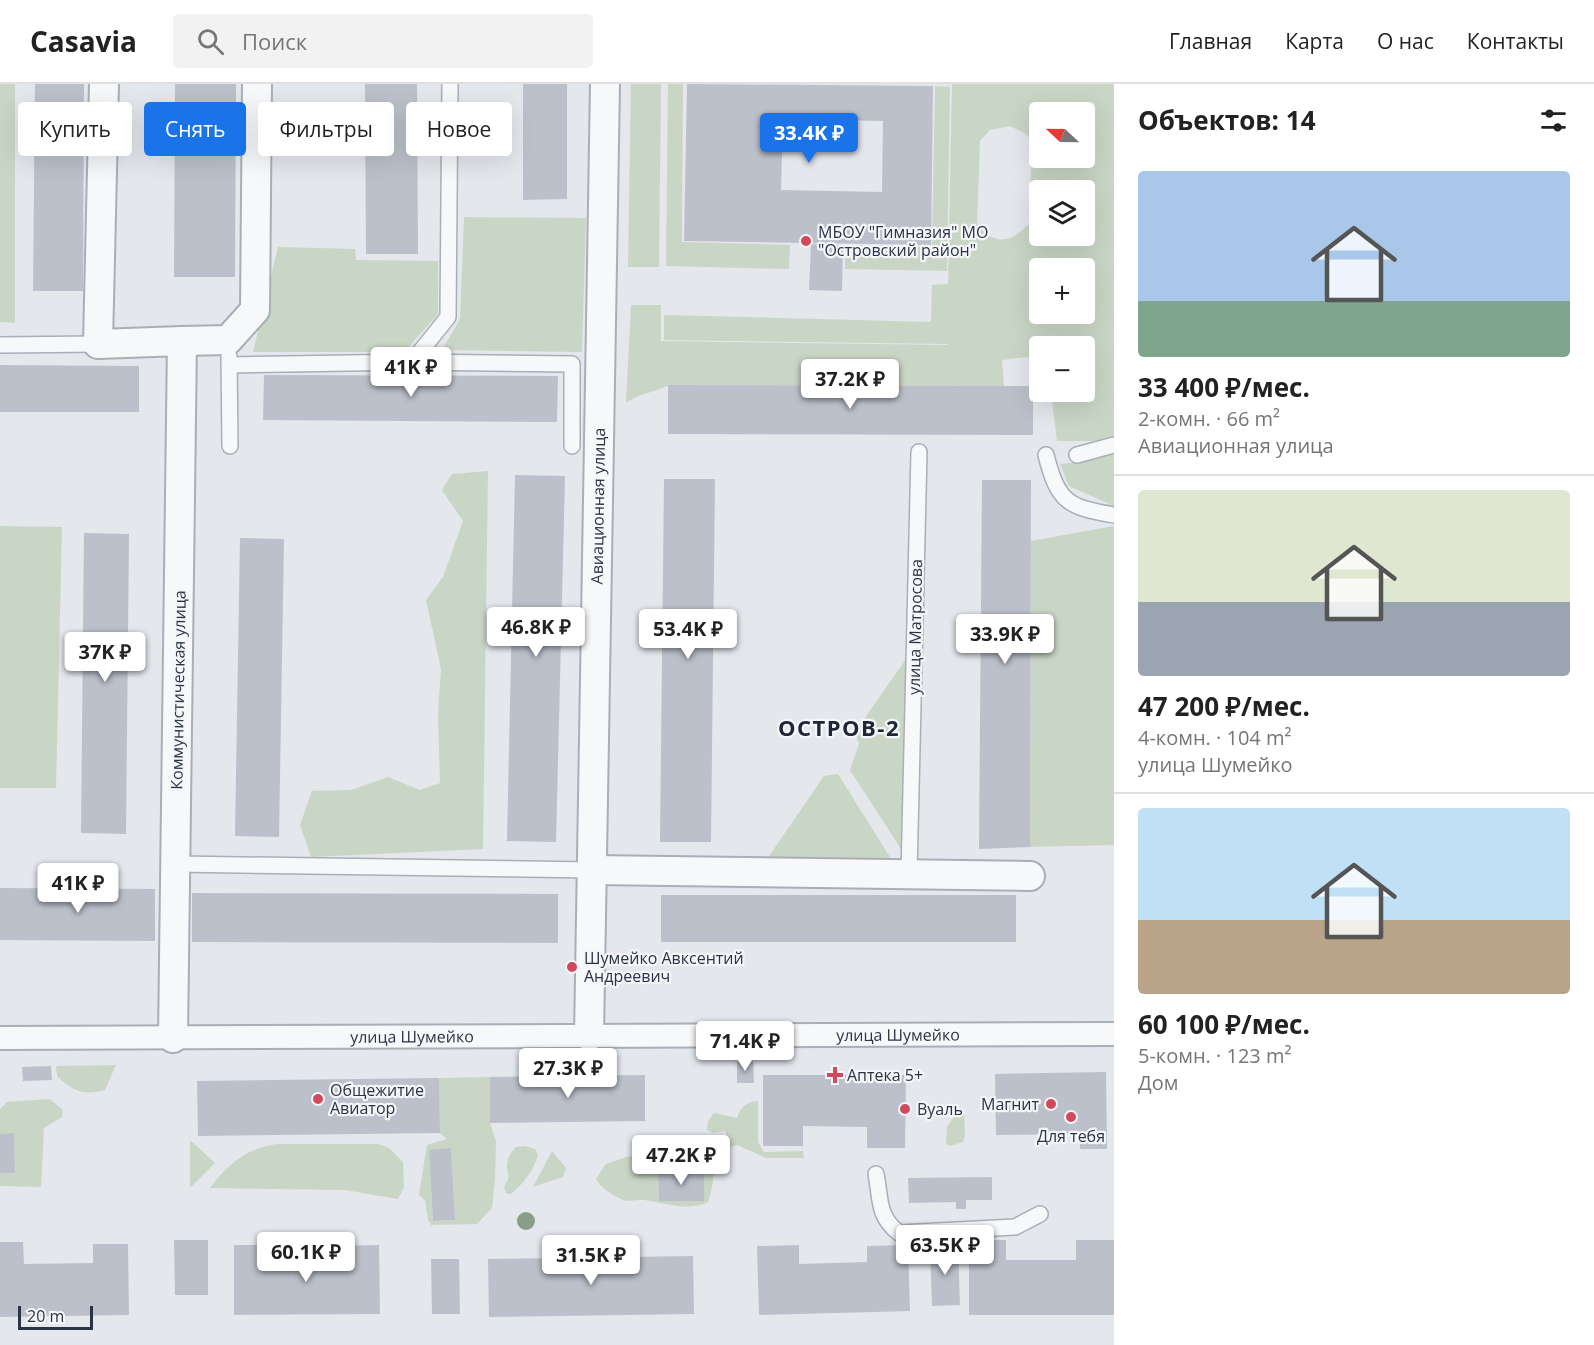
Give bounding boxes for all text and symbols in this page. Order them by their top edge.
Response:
search box [173,14,593,68]
text: Casavia [30,22,137,60]
icon: search [194,25,227,58]
text: Поиск [242,26,307,56]
text: Главная [1169,27,1252,55]
text: Карта [1285,27,1344,55]
text: О нас [1377,27,1434,55]
text: Контакты [1467,27,1564,55]
chip: Купить [18,102,132,156]
chip: Снять [144,102,246,156]
chip: Фильтры [258,102,394,156]
chip: Новое [406,102,512,156]
north arrow [1029,102,1095,168]
map controls [1029,102,1095,402]
text: Объектов: 14 [1138,102,1316,138]
icon: filters [1537,104,1570,137]
pin: 33.4K ₽ [754,113,864,164]
text: 33.4K ₽ [774,119,844,146]
button: layers [1029,180,1095,246]
icon: home [1300,210,1408,318]
place label: МБОУ "Гимназия" МО "Островский район" [818,221,988,261]
marker: МБОУ "Гимназия" МО "Островский район" [799,234,813,248]
button: + [1029,258,1095,324]
button: − [1029,336,1095,402]
pin: 41K ₽ [369,347,453,398]
text: 41K ₽ [385,353,438,380]
pin: 37.2K ₽ [795,359,905,410]
text: 37.2K ₽ [815,365,885,392]
text: 33 400 ₽/мес. [1138,369,1310,405]
text: 2-комн. · 66 m² [1138,405,1280,432]
street label: Авиационная улица [586,428,610,585]
text: Авиационная улица [1138,432,1334,459]
icon: home [1300,529,1408,637]
street label: улица Матросова [903,559,927,695]
street label: Коммунистическая улица [165,590,191,790]
pin: 46.8K ₽ [481,607,591,658]
pin: 53.4K ₽ [633,609,743,660]
text: 46.8K ₽ [501,613,571,640]
pin: 33.9K ₽ [950,614,1060,665]
text: 53.4K ₽ [653,615,723,642]
text: 33.9K ₽ [970,620,1040,647]
pin: 37K ₽ [63,632,147,683]
text: 37K ₽ [79,638,132,665]
text: 47 200 ₽/мес. [1138,688,1310,724]
district label: ОСТРОВ-2 [778,712,900,742]
text: 4-комн. · 104 m² [1138,724,1291,751]
text: улица Шумейко [1138,751,1293,778]
icon: home [1300,847,1408,955]
pin: 41K ₽ [36,863,120,914]
text: 41K ₽ [52,869,105,896]
place label: Шумейко Авксентий Андреевич [584,947,744,987]
marker: Шумейко Авксентий Андреевич [565,960,579,974]
text: 60 100 ₽/мес. [1138,1006,1310,1042]
pin: 71.4K ₽ [690,1021,800,1072]
street label: улица Шумейко [836,1024,960,1046]
street label: улица Шумейко [350,1025,474,1048]
text: 71.4K ₽ [710,1027,780,1054]
text: 5-комн. · 123 m² [1138,1042,1291,1069]
pin: 27.3K ₽ [513,1048,623,1099]
text: 27.3K ₽ [533,1054,603,1081]
place label: Аптека 5+ [847,1064,923,1086]
marker: Аптека 5+ [828,1068,842,1082]
text: Дом [1138,1069,1178,1096]
place label: Общежитие Авиатор [330,1079,424,1119]
marker: Общежитие Авиатор [311,1092,325,1106]
place label: Магнит [981,1093,1039,1115]
marker: Магнит [1044,1097,1058,1111]
place label: Вуаль [917,1098,963,1120]
marker: Вуаль [898,1102,912,1116]
marker: Для тебя [1064,1110,1078,1124]
place label: Для тебя [1037,1125,1105,1147]
pin: 47.2K ₽ [626,1135,736,1186]
text: 47.2K ₽ [646,1141,716,1168]
pin: 63.5K ₽ [890,1225,1000,1276]
text: 63.5K ₽ [910,1231,980,1258]
pin: 60.1K ₽ [251,1232,361,1283]
pin: 31.5K ₽ [536,1235,646,1286]
text: 60.1K ₽ [271,1238,341,1265]
text: 31.5K ₽ [556,1241,626,1268]
scale bar [18,1303,93,1330]
text: 20 m [27,1305,64,1327]

